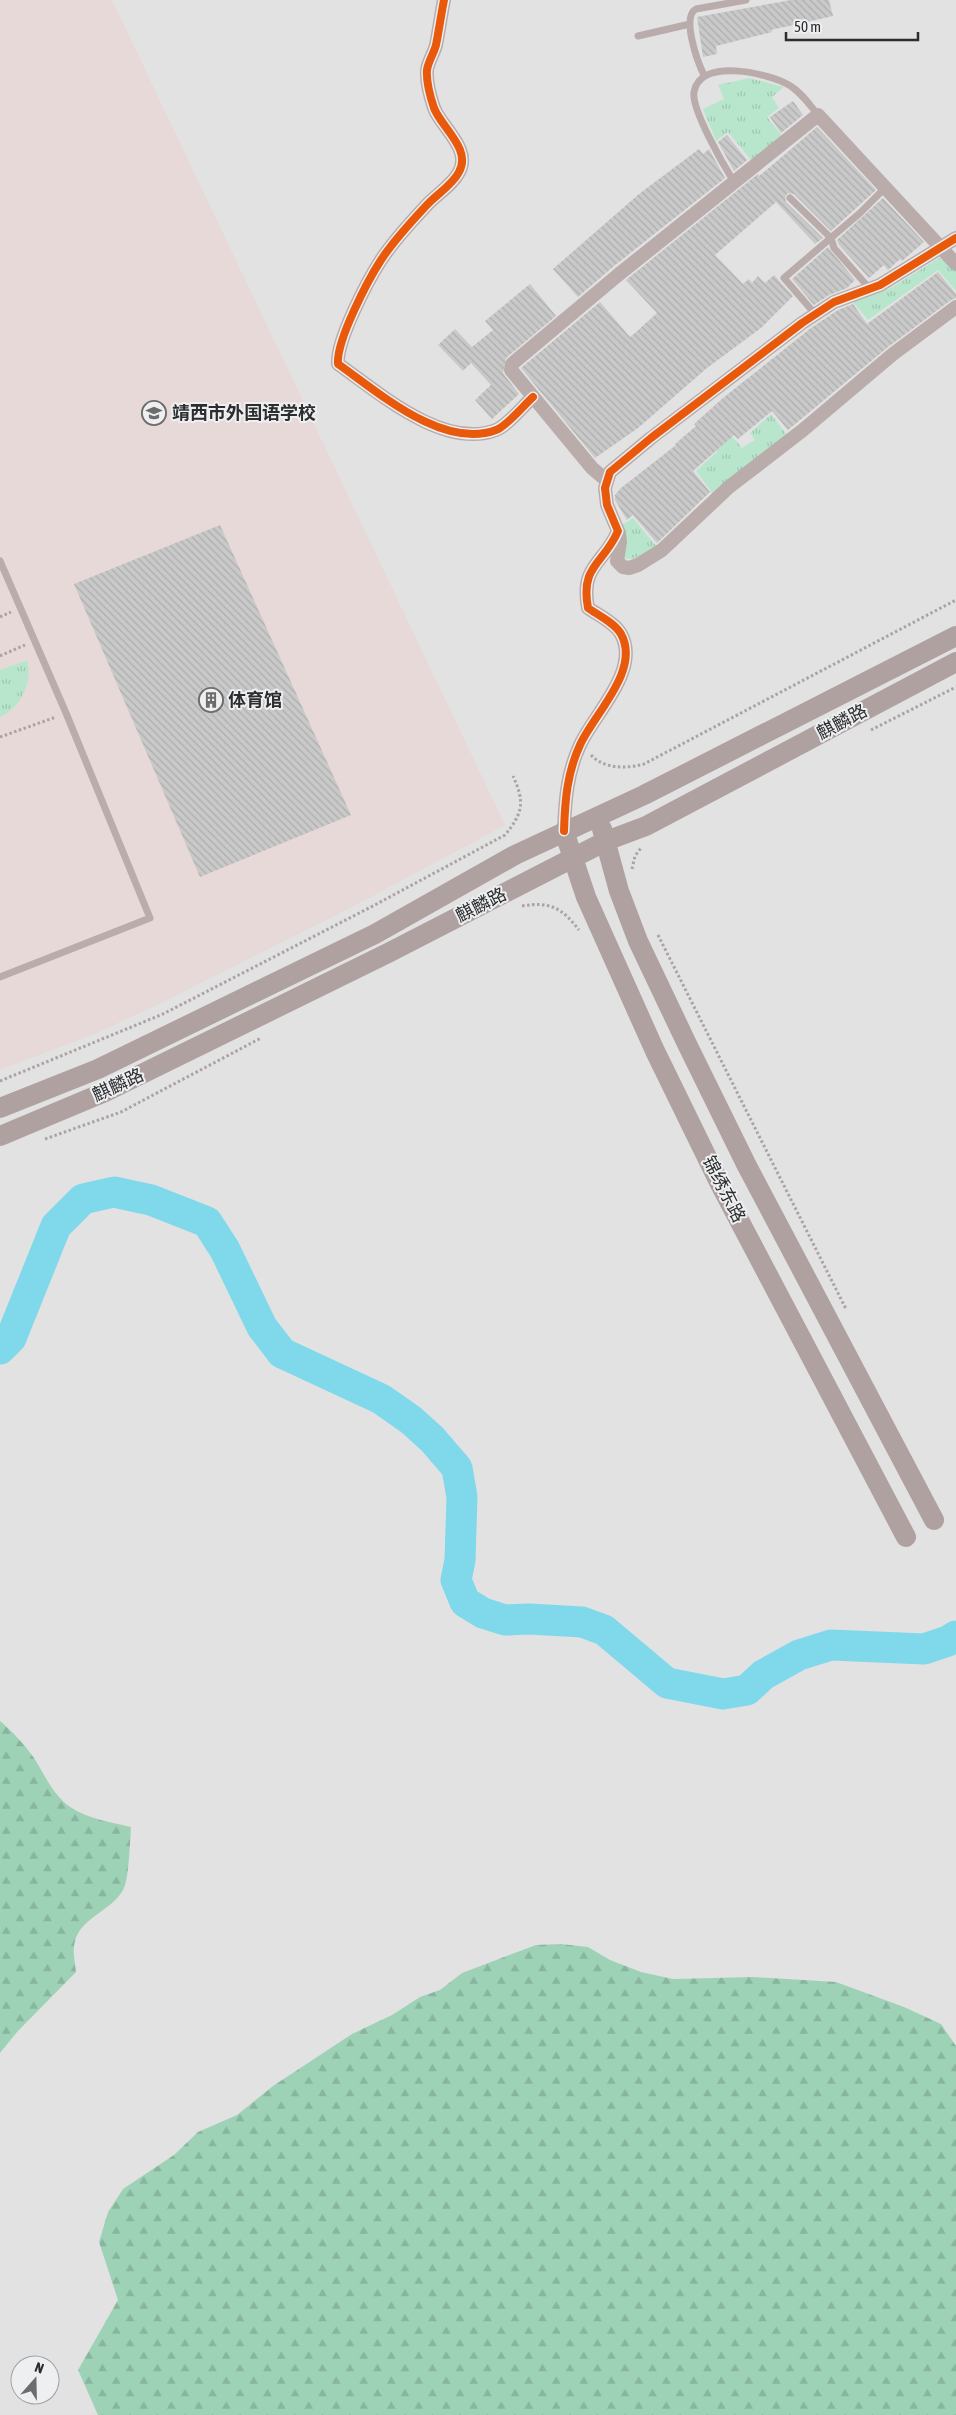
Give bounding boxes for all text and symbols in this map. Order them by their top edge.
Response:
scale bar [786,10,918,42]
text: 50 m [794,18,821,35]
school or university icon: 靖西市外国语学校 [141,400,167,426]
place label: 靖西市外国语学校 [172,402,316,423]
building icon: 体育馆 [198,687,224,713]
place label: 体育馆 [228,689,282,710]
street label: 麒麟路 [813,700,871,744]
street label: 麒麟路 [452,883,510,926]
street label: 麒麟路 [89,1064,147,1105]
street label: 锦绣东路 [699,1152,750,1226]
north arrow [10,2355,60,2405]
text: N [33,2359,46,2377]

